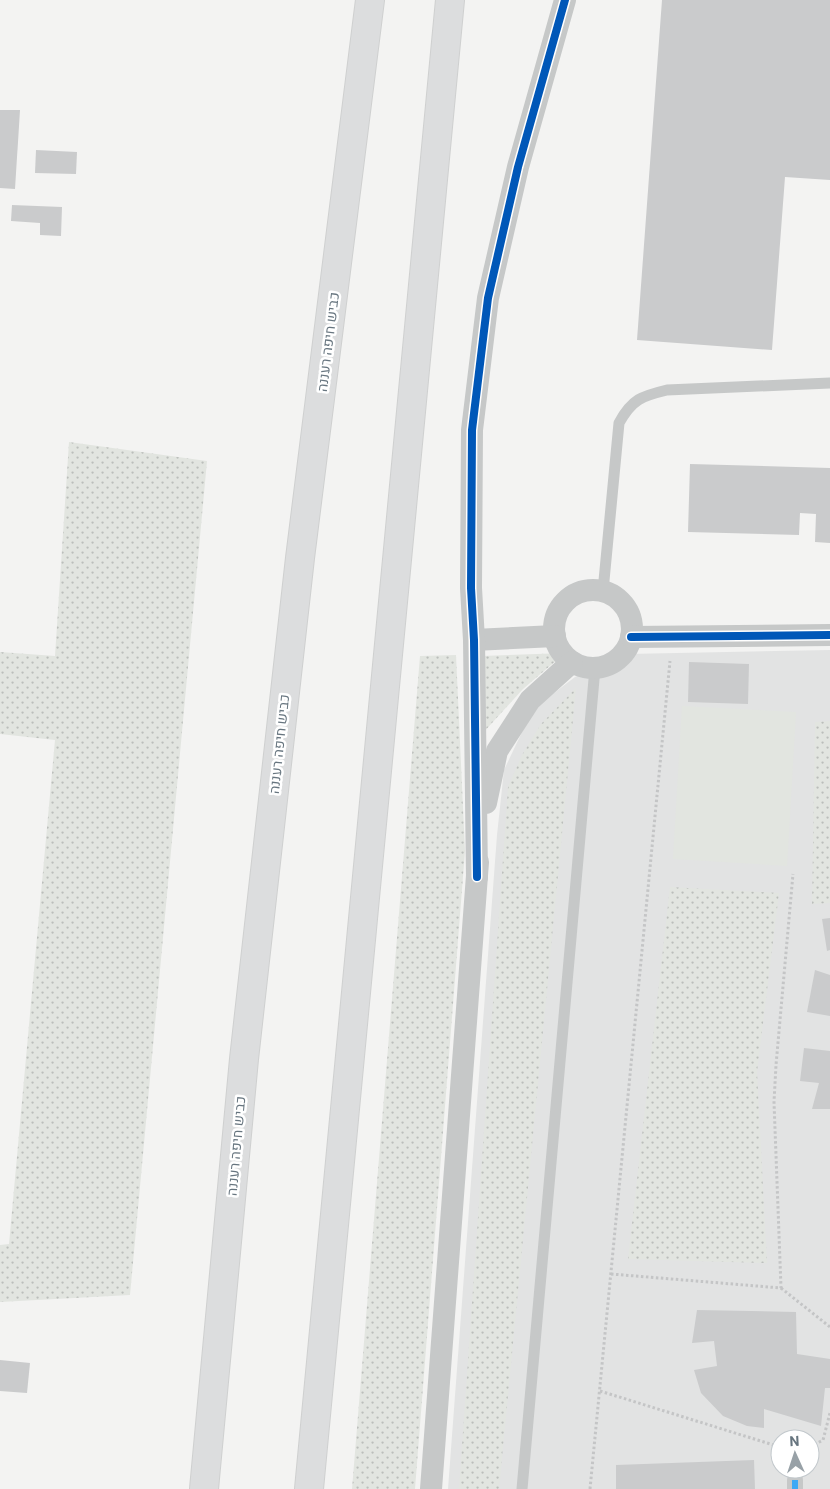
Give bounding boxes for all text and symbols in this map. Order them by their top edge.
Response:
street label: כביש חיפה רעננה [314,291,342,393]
street label: כביש חיפה רעננה [266,693,292,795]
street label: כביש חיפה רעננה [224,1095,248,1197]
north arrow [770,1429,820,1479]
text: N [789,1433,800,1449]

